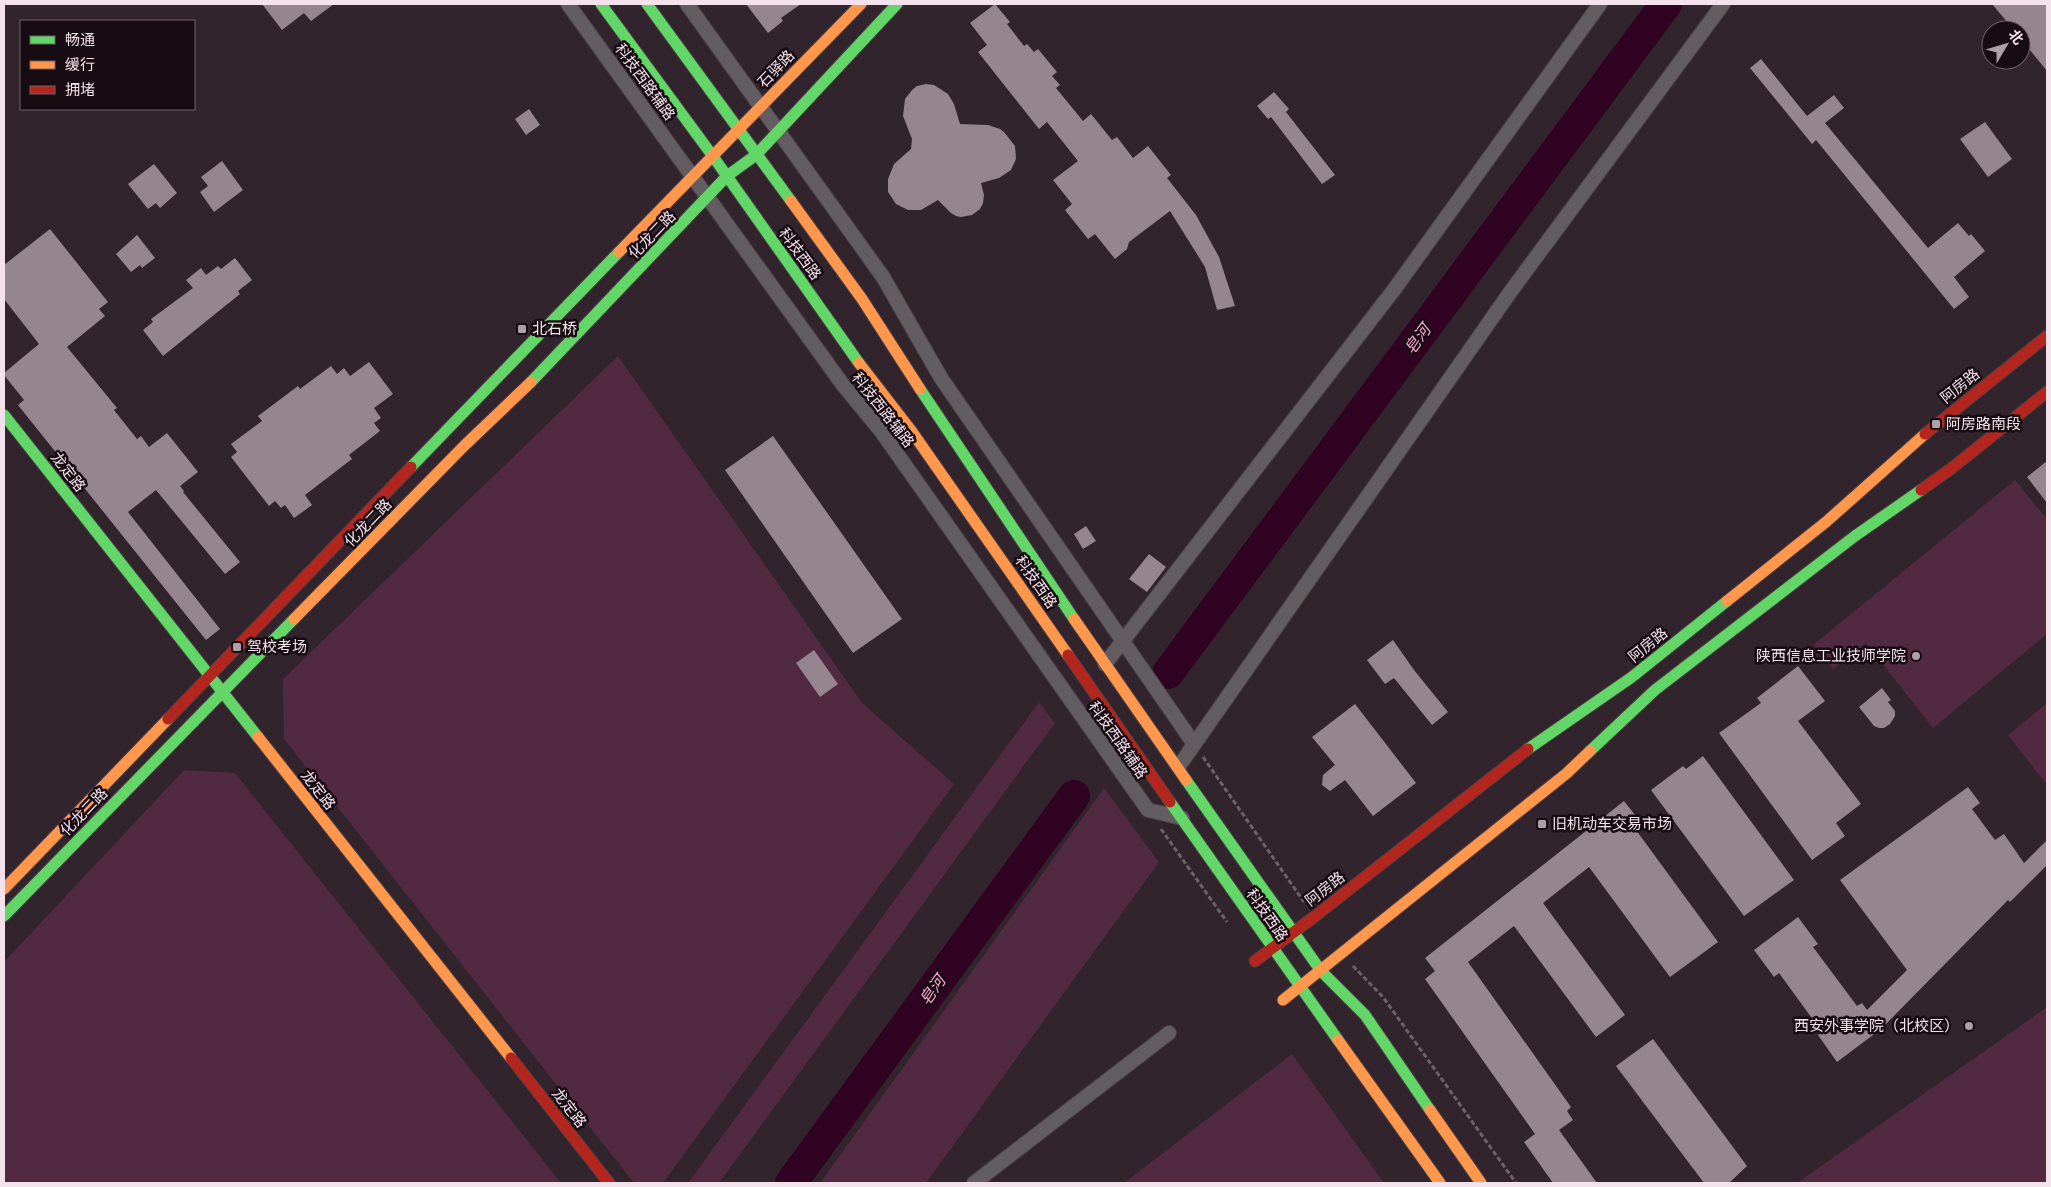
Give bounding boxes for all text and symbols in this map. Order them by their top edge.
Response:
legend [20,20,195,110]
north arrow [1981,20,2031,70]
text: 北 [2005,27,2027,48]
text: 畅通 [65,31,95,49]
street label: 科技西路辅路 [611,40,679,124]
street label: 石驿路 [754,47,798,91]
text: 缓行 [65,56,95,74]
text: 拥堵 [65,81,95,99]
street label: 化龙二路 [625,207,679,263]
street label: 科技西路 [775,224,825,284]
water label: 皂河 [1400,318,1436,358]
place label: 北石桥 [532,320,577,338]
marker: 北石桥 [516,323,528,335]
street label: 阿房路 [1937,365,1983,407]
street label: 科技西路辅路 [848,369,918,451]
place label: 阿房路南段 [1946,415,2021,433]
marker: 阿房路南段 [1930,418,1942,430]
street label: 龙定路 [47,449,89,495]
street label: 化龙二路 [341,495,395,551]
street label: 科技西路 [1011,552,1061,612]
street label: 阿房路 [1625,624,1671,666]
place label: 驾校考场 [247,638,307,656]
marker: 驾校考场 [231,641,243,653]
place label: 陕西信息工业技师学院 [1756,647,1906,665]
marker: 陕西信息工业技师学院 [1910,650,1922,662]
street label: 科技西路辅路 [1085,698,1151,782]
street label: 龙定路 [297,767,339,813]
street label: 化龙二路 [57,784,111,840]
place label: 旧机动车交易市场 [1552,815,1672,833]
marker: 旧机动车交易市场 [1536,818,1548,830]
street label: 阿房路 [1302,868,1348,910]
street label: 科技西路 [1242,885,1292,945]
water label: 皂河 [915,969,951,1009]
place label: 西安外事学院（北校区） [1794,1017,1959,1035]
marker: 西安外事学院（北校区） [1963,1020,1975,1032]
street label: 龙定路 [548,1085,590,1131]

